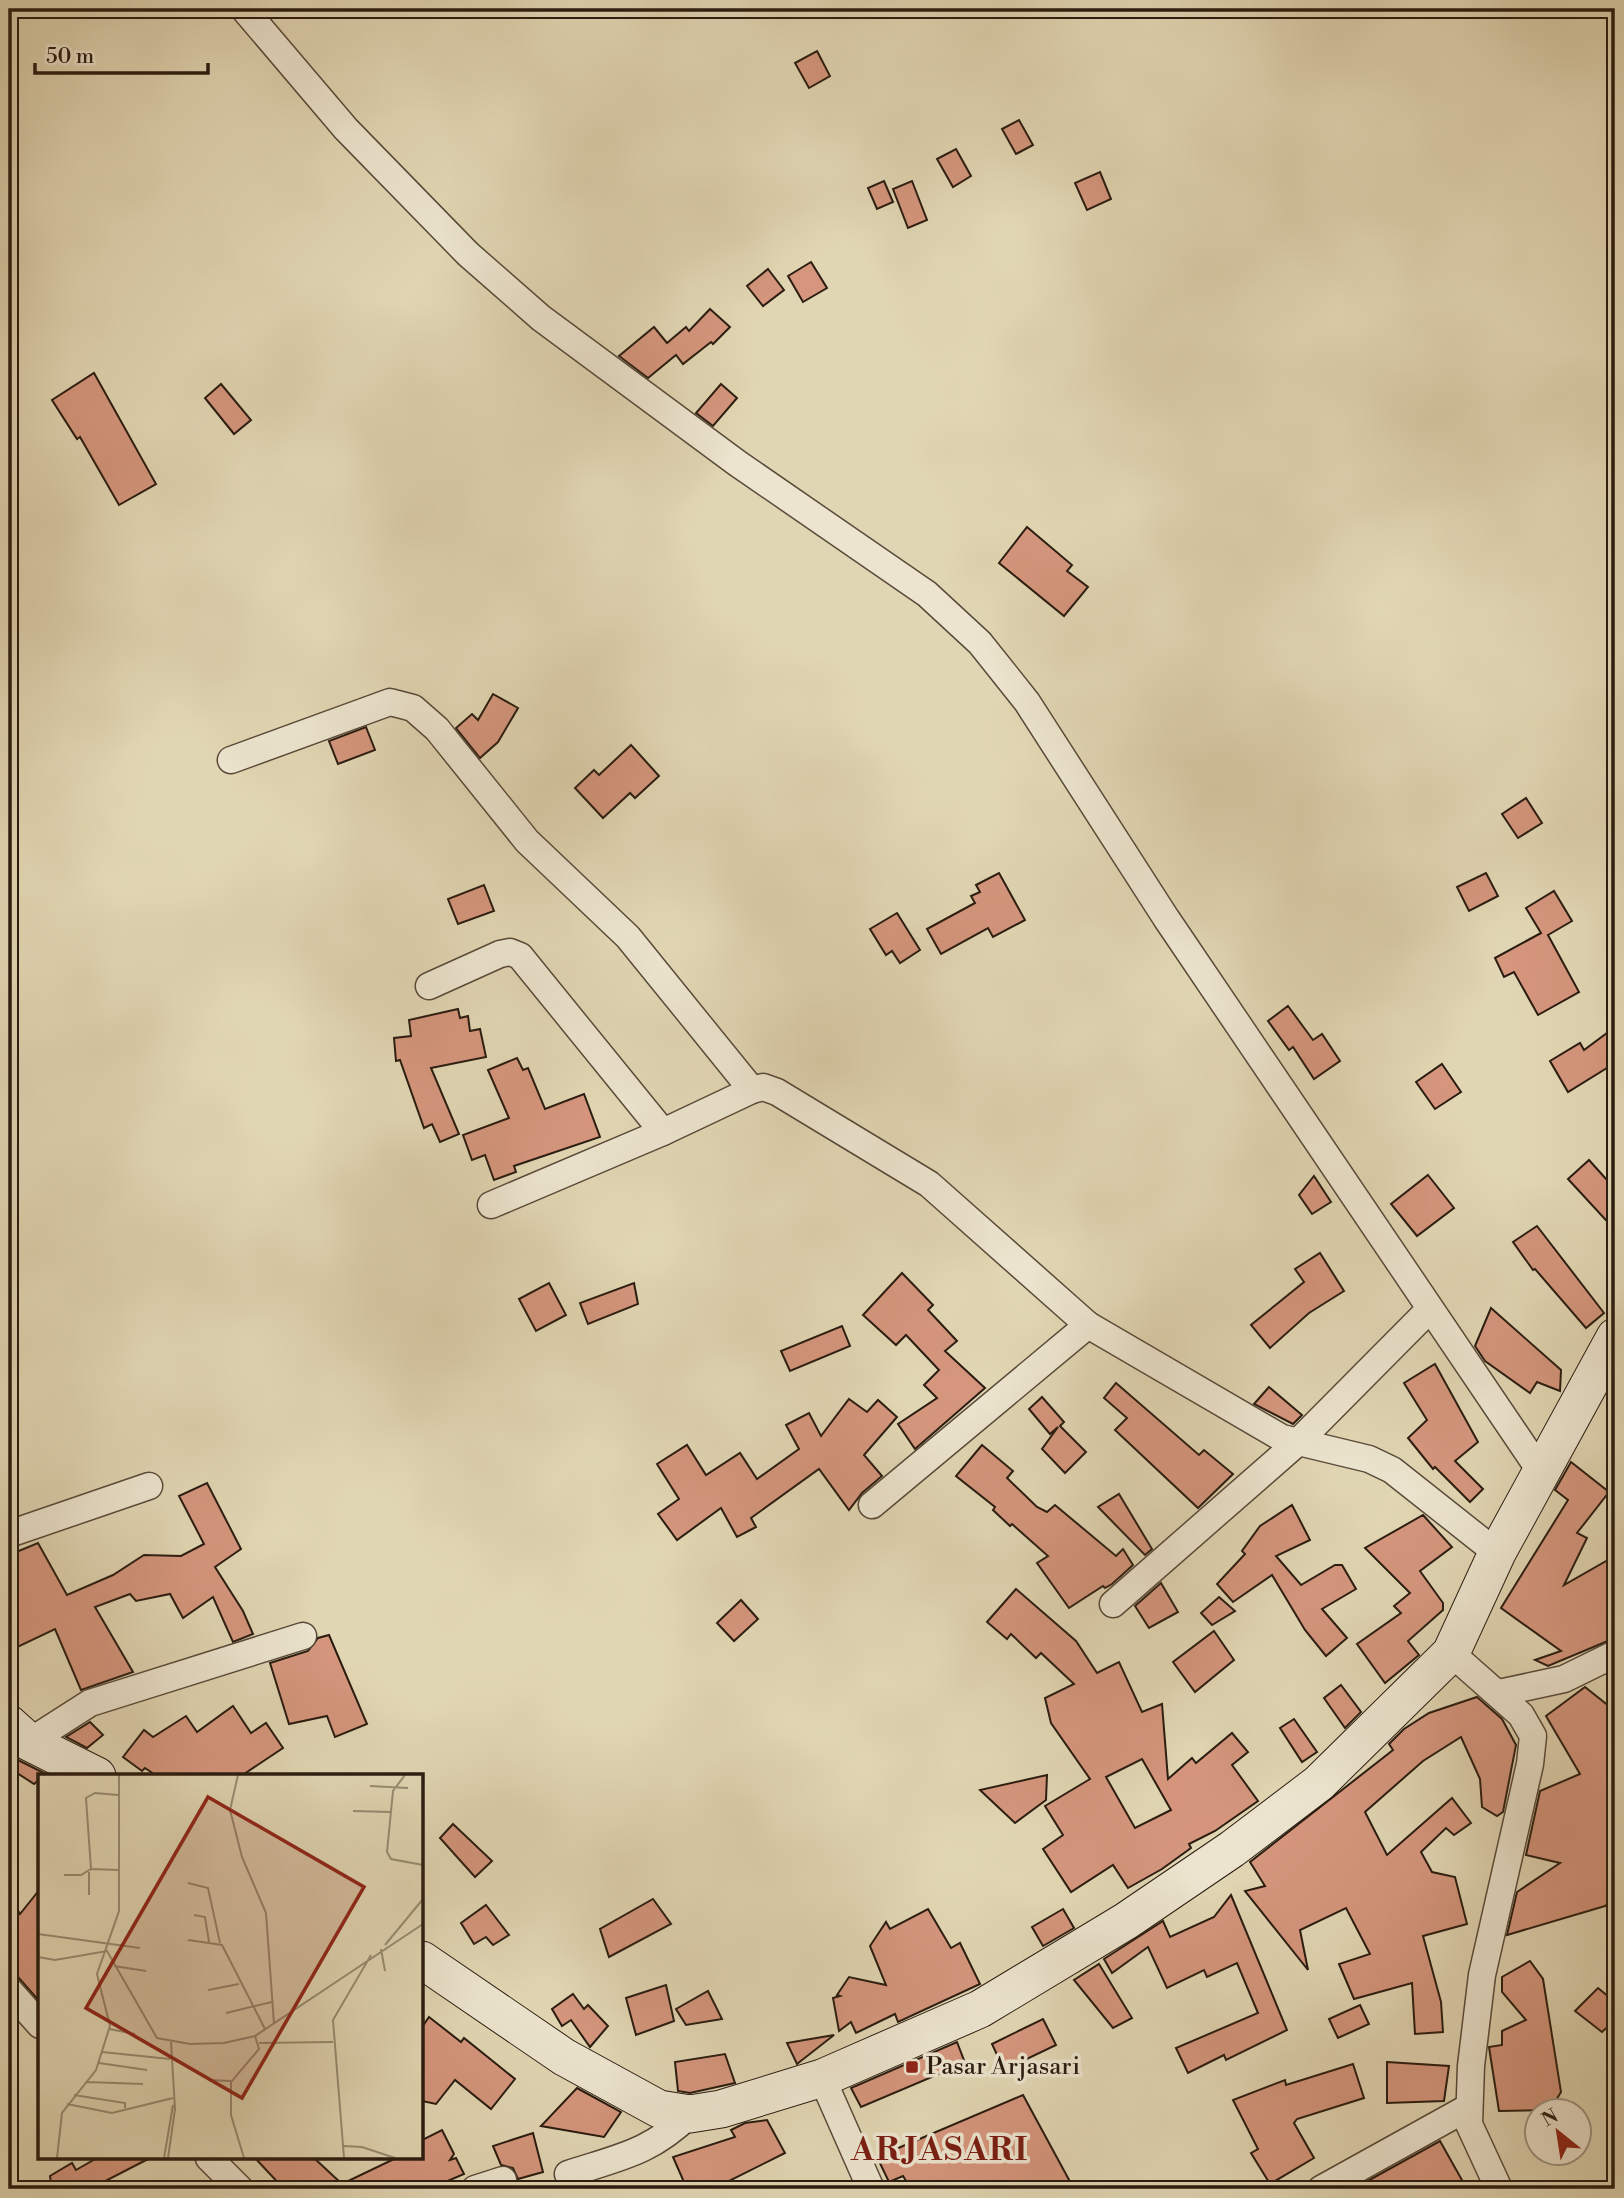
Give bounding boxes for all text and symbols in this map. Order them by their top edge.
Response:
scale bar [35,32,208,76]
text: 50 m [46,44,94,70]
inset map [38,1774,424,2160]
place label: Pasar Arjasari [926,2052,1080,2082]
marker: Pasar Arjasari [904,2059,920,2075]
north arrow [1522,2096,1592,2166]
text: N [1537,2104,1563,2132]
district label: ARJASARI [850,2130,1029,2170]

